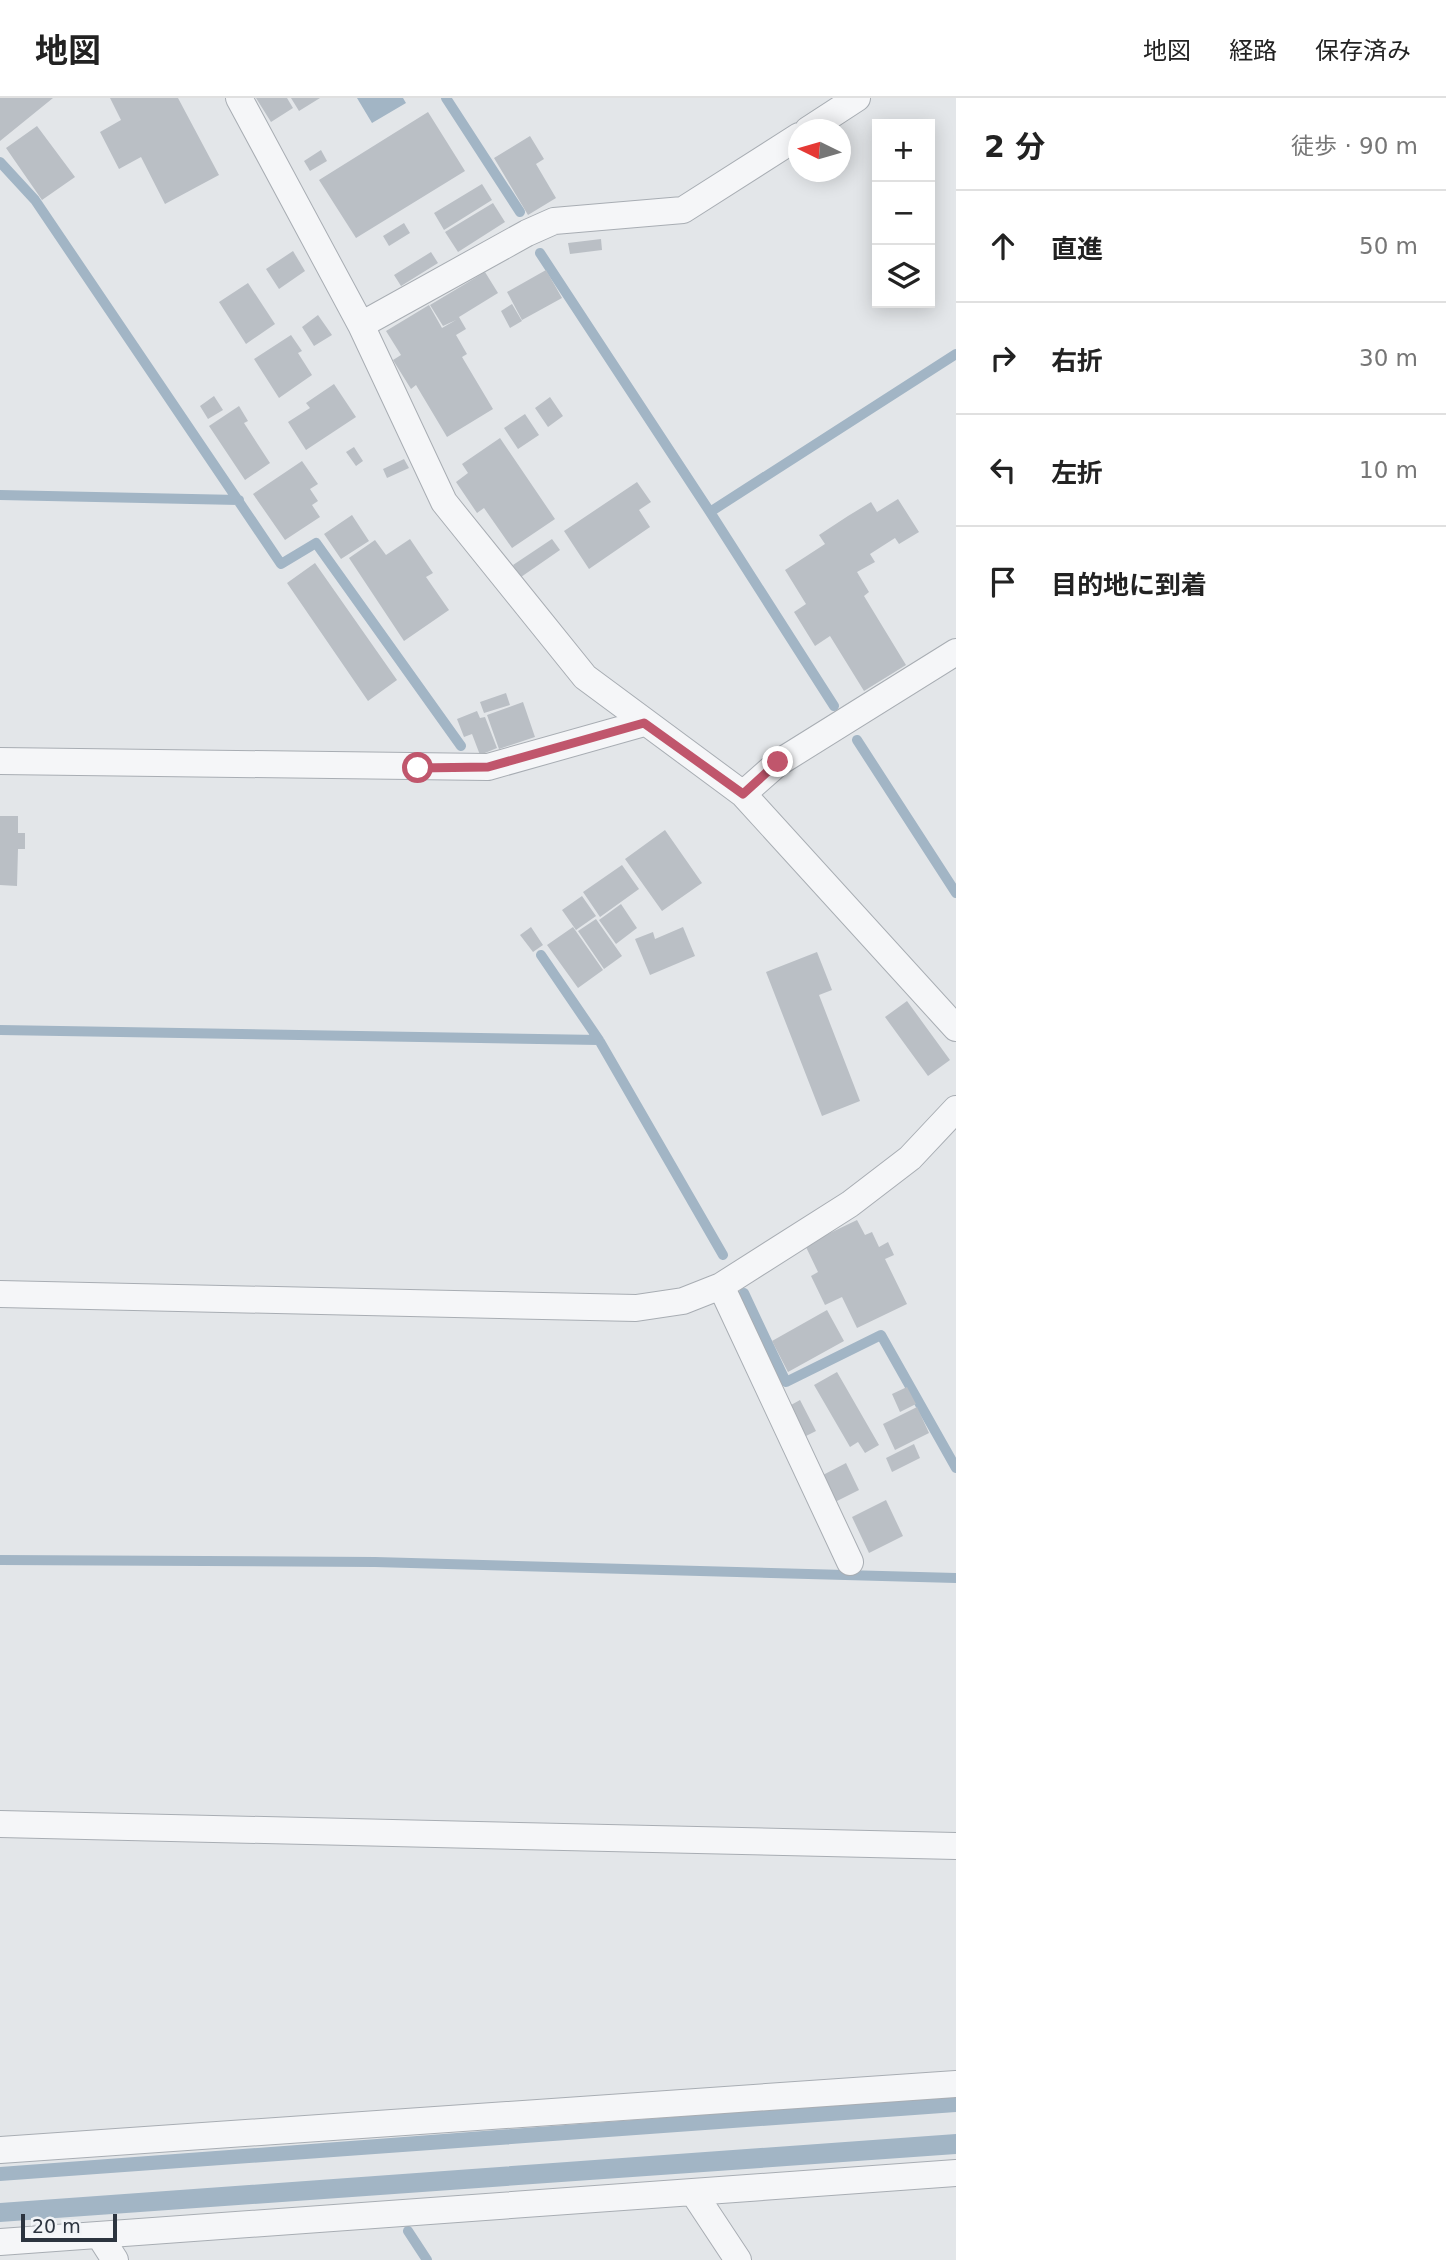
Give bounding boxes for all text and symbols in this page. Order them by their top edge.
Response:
text: 地図 [35,31,101,70]
text: 地図 [1143,37,1191,65]
text: 経路 [1229,37,1277,65]
text: 保存済み [1315,37,1411,65]
north arrow [788,119,851,182]
map controls [872,119,935,308]
button: + [872,119,935,182]
text: 2 分 [984,129,1045,164]
text: 徒歩 · 90 m [1291,133,1418,159]
button: − [872,182,935,245]
icon: ahead [984,227,1022,265]
text: 50 m [1359,233,1418,259]
text: 直進 [1051,234,1103,264]
button: layers [872,245,935,308]
icon: right [984,339,1022,377]
text: 30 m [1359,345,1418,371]
text: 右折 [1051,346,1103,376]
icon: left [984,451,1022,489]
text: 10 m [1359,457,1418,483]
text: 左折 [1051,458,1103,488]
icon: arrive [984,563,1022,601]
text: 目的地に到着 [1051,570,1207,600]
route end [762,746,793,777]
route start [402,752,433,783]
scale bar [21,2211,117,2243]
text: 20 m [32,2215,81,2237]

